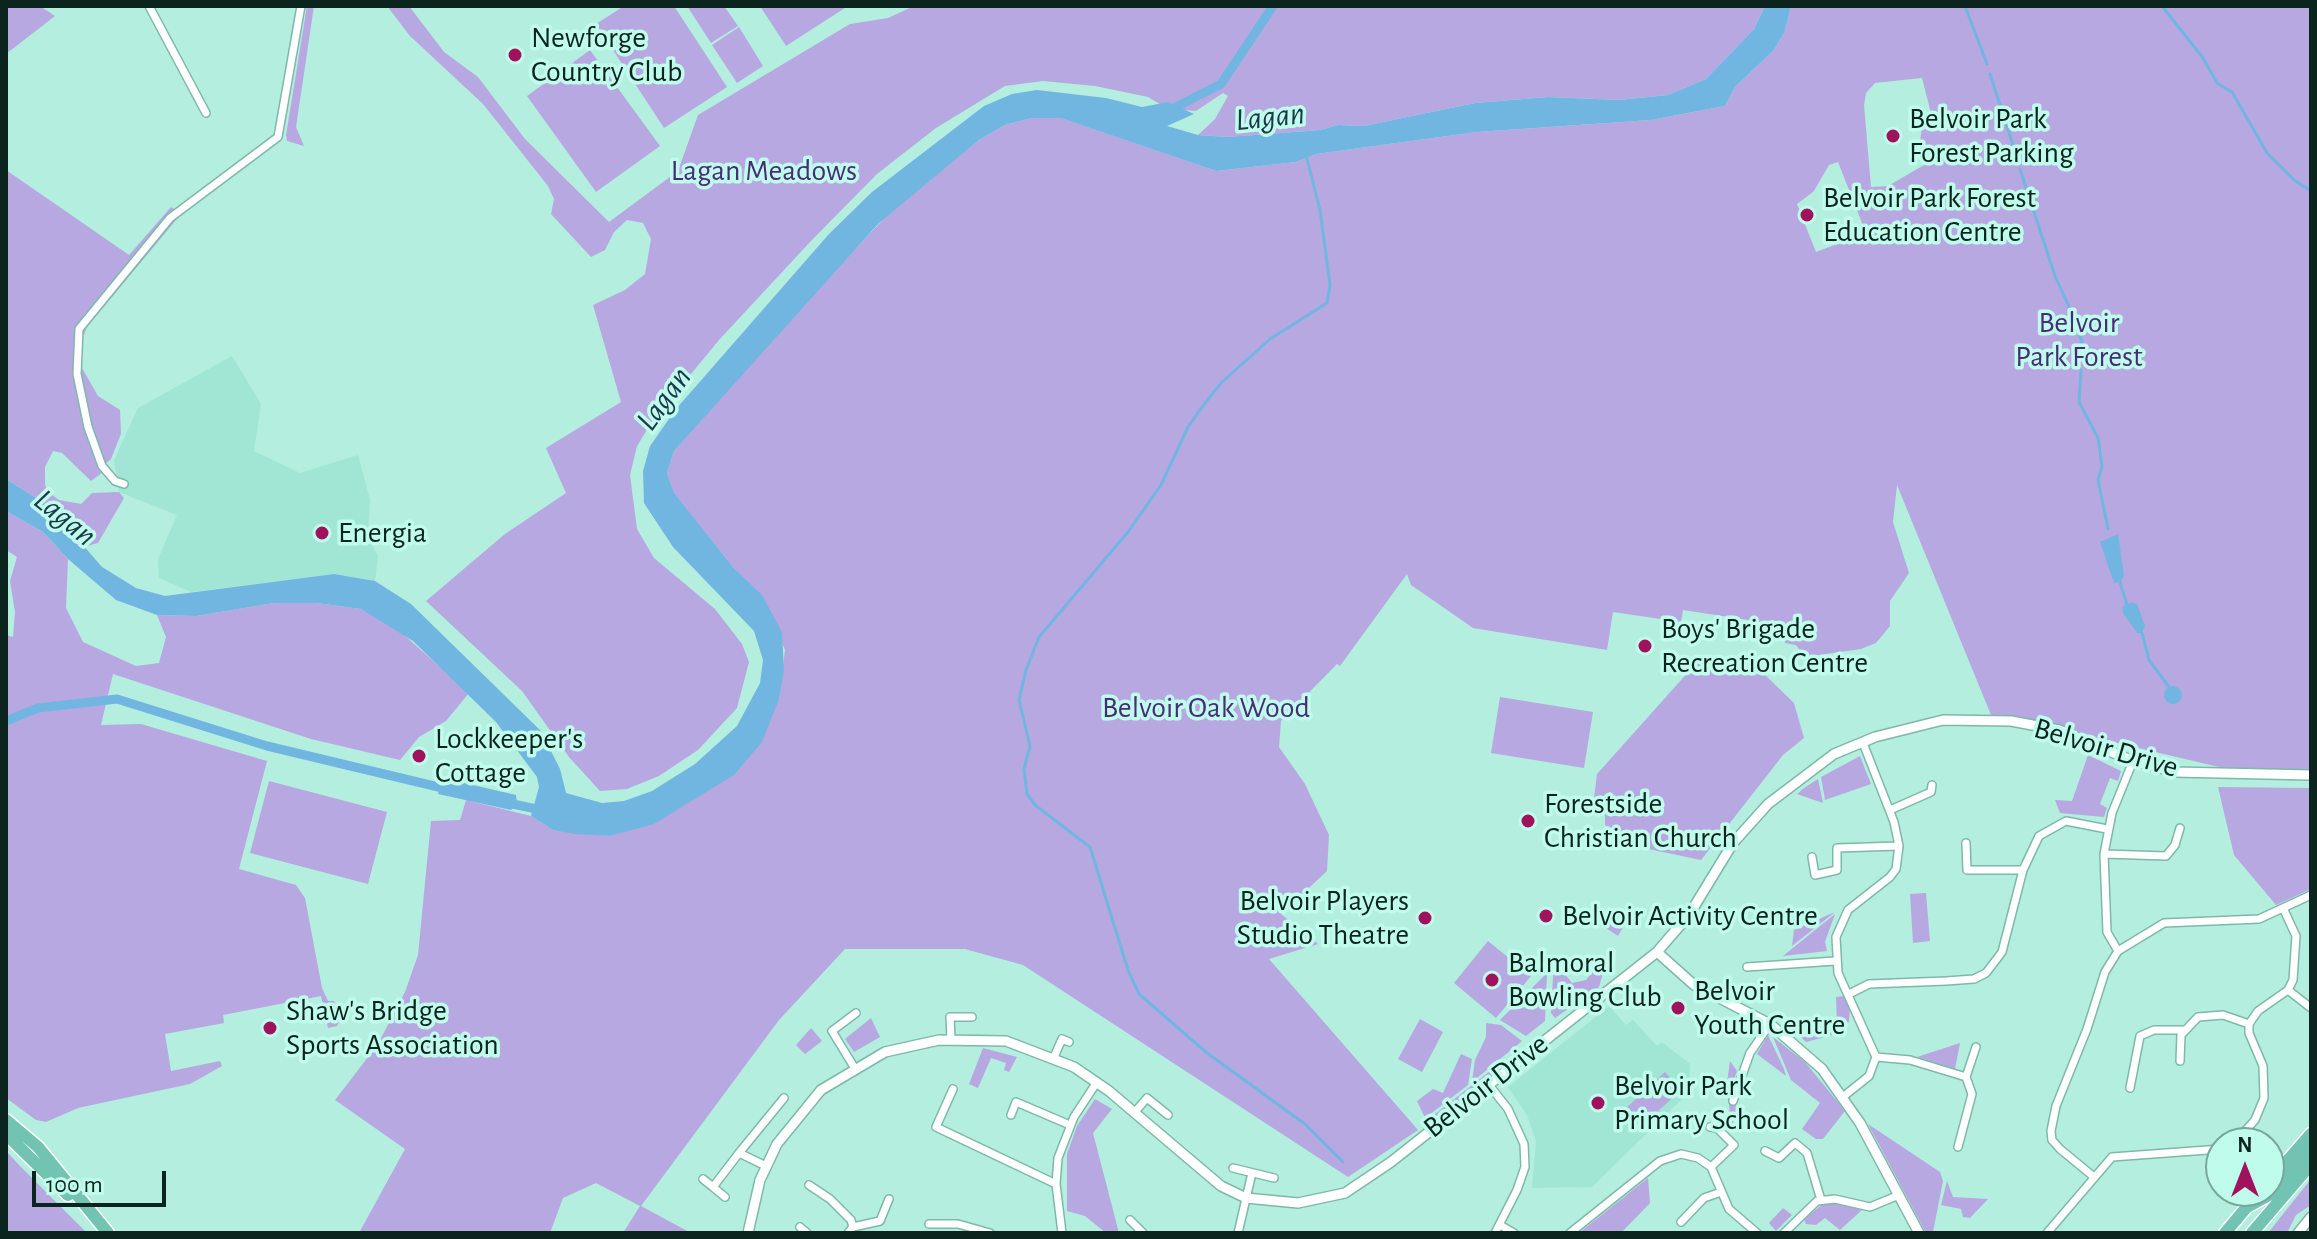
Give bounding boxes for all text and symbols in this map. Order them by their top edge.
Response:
place label: Newforge Country Club [531,20,682,90]
marker: Newforge Country Club [506,46,524,64]
water label: Lagan [1233,94,1307,140]
place label: Belvoir Park Forest Parking [1909,101,2074,172]
marker: Belvoir Park Forest Parking [1884,127,1902,145]
park label: Lagan Meadows [671,153,857,189]
place label: Belvoir Park Forest Education Centre [1823,180,2036,250]
marker: Belvoir Park Forest Education Centre [1798,206,1816,224]
park label: Belvoir Park Forest [2015,305,2143,376]
water label: Lagan [628,360,700,438]
water label: Lagan [26,481,104,555]
place label: Energia [338,515,427,551]
marker: Energia [313,524,331,542]
place label: Boys' Brigade Recreation Centre [1661,611,1868,682]
marker: Boys' Brigade Recreation Centre [1636,637,1654,655]
park label: Belvoir Oak Wood [1102,690,1310,726]
street label: Belvoir Drive [2030,710,2182,786]
place label: Lockkeeper's Cottage [435,721,583,792]
marker: Lockkeeper's Cottage [410,747,428,765]
place label: Forestside Christian Church [1544,786,1737,856]
marker: Forestside Christian Church [1519,812,1537,830]
place label: Belvoir Players Studio Theatre [1237,883,1409,954]
place label: Belvoir Activity Centre [1562,898,1818,934]
marker: Belvoir Activity Centre [1537,907,1555,925]
marker: Belvoir Players Studio Theatre [1416,909,1434,927]
place label: Balmoral Bowling Club [1508,945,1662,1016]
marker: Balmoral Bowling Club [1483,971,1501,989]
place label: Belvoir Youth Centre [1694,973,1845,1044]
place label: Shaw's Bridge Sports Association [286,993,499,1064]
marker: Belvoir Youth Centre [1669,999,1687,1017]
marker: Shaw's Bridge Sports Association [261,1019,279,1037]
street label: Belvoir Drive [1416,1026,1556,1146]
place label: Belvoir Park Primary School [1614,1068,1789,1138]
marker: Belvoir Park Primary School [1589,1094,1607,1112]
north arrow [2205,1127,2285,1207]
text: N [2237,1134,2253,1156]
scale bar [36,1155,170,1205]
text: 100 m [46,1173,103,1197]

